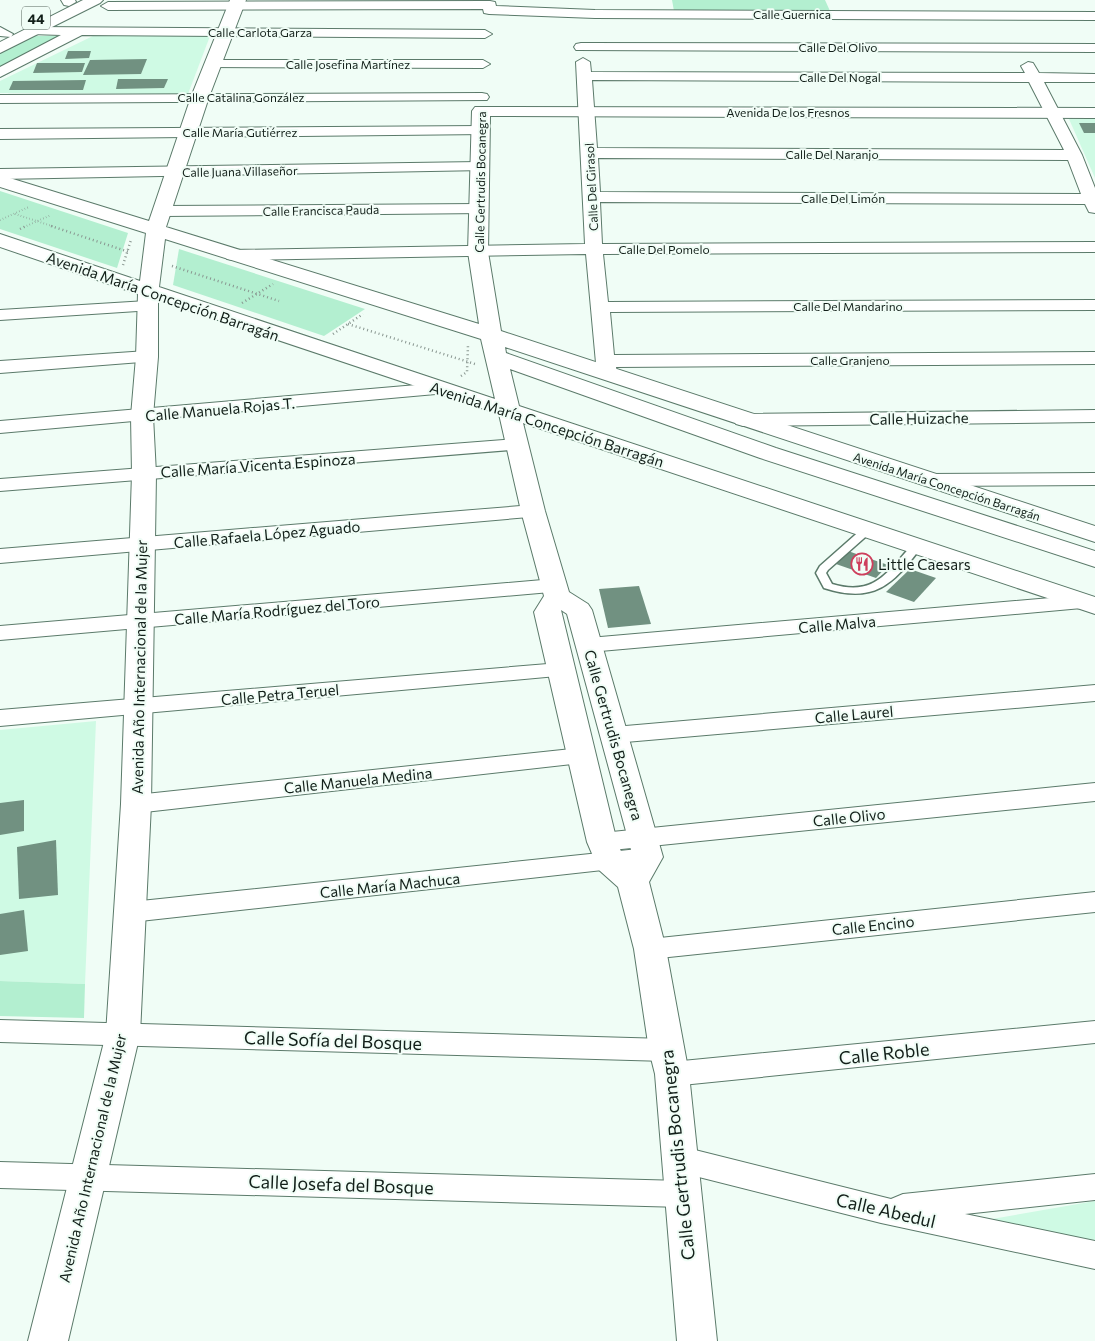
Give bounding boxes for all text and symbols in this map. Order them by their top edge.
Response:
road number: 44 [22,7,50,30]
street label: Calle Guernica [753,7,831,21]
street label: Calle Carlota Garza [208,25,312,39]
street label: Calle Del Olivo [799,40,877,54]
street label: Calle Josefina Martínez [286,57,410,72]
street label: Calle Del Nogal [799,70,881,84]
street label: Calle Catalina González [178,90,304,104]
street label: Avenida De los Fresnos [726,105,850,119]
street label: Calle Gertrudis Bocanegra [472,111,488,253]
street label: Calle María Gutiérrez [183,125,297,139]
street label: Calle Del Girasol [582,143,600,231]
street label: Calle Del Naranjo [785,147,879,161]
street label: Calle Juana Villaseñor [182,163,298,180]
street label: Calle Del Limón [801,191,885,205]
street label: Calle Francisca Pauda [263,202,379,218]
street label: Calle Del Pomelo [618,242,710,256]
street label: Avenida María Concepción Barragán [44,248,282,344]
street label: Calle Del Mandarino [793,299,903,313]
street label: Calle Granjeno [810,353,890,367]
street label: Avenida María Concepción Barragán [428,378,666,470]
street label: Calle Manuela Rojas T. [145,393,295,425]
street label: Calle Huizache [869,408,969,428]
street label: Calle María Vicenta Espinoza [160,449,356,481]
street label: Avenida María Concepción Barragán [852,449,1042,523]
street label: Calle Rafaela López Aguado [173,517,361,551]
street label: Avenida Año Internacional de la Mujer [128,540,150,794]
restaurant icon: Little Caesars [850,552,874,576]
place label: Little Caesars [878,555,971,573]
street label: Calle María Rodríguez del Toro [173,592,381,628]
street label: Calle Malva [797,612,877,636]
street label: Calle Gertrudis Bocanegra [581,648,647,822]
street label: Calle Petra Teruel [220,680,340,708]
street label: Calle Laurel [814,702,894,726]
street label: Calle Manuela Medina [283,763,433,797]
street label: Calle Olivo [812,804,886,830]
street label: Calle María Machuca [319,869,461,901]
street label: Calle Encino [831,912,915,938]
street label: Calle Sofía del Bosque [244,1026,422,1054]
street label: Avenida Año Internacional de la Mujer [55,1032,129,1284]
street label: Calle Roble [838,1037,930,1069]
street label: Calle Gertrudis Bocanegra [655,1049,699,1261]
street label: Calle Josefa del Bosque [248,1170,434,1198]
street label: Calle Abedul [834,1188,938,1232]

